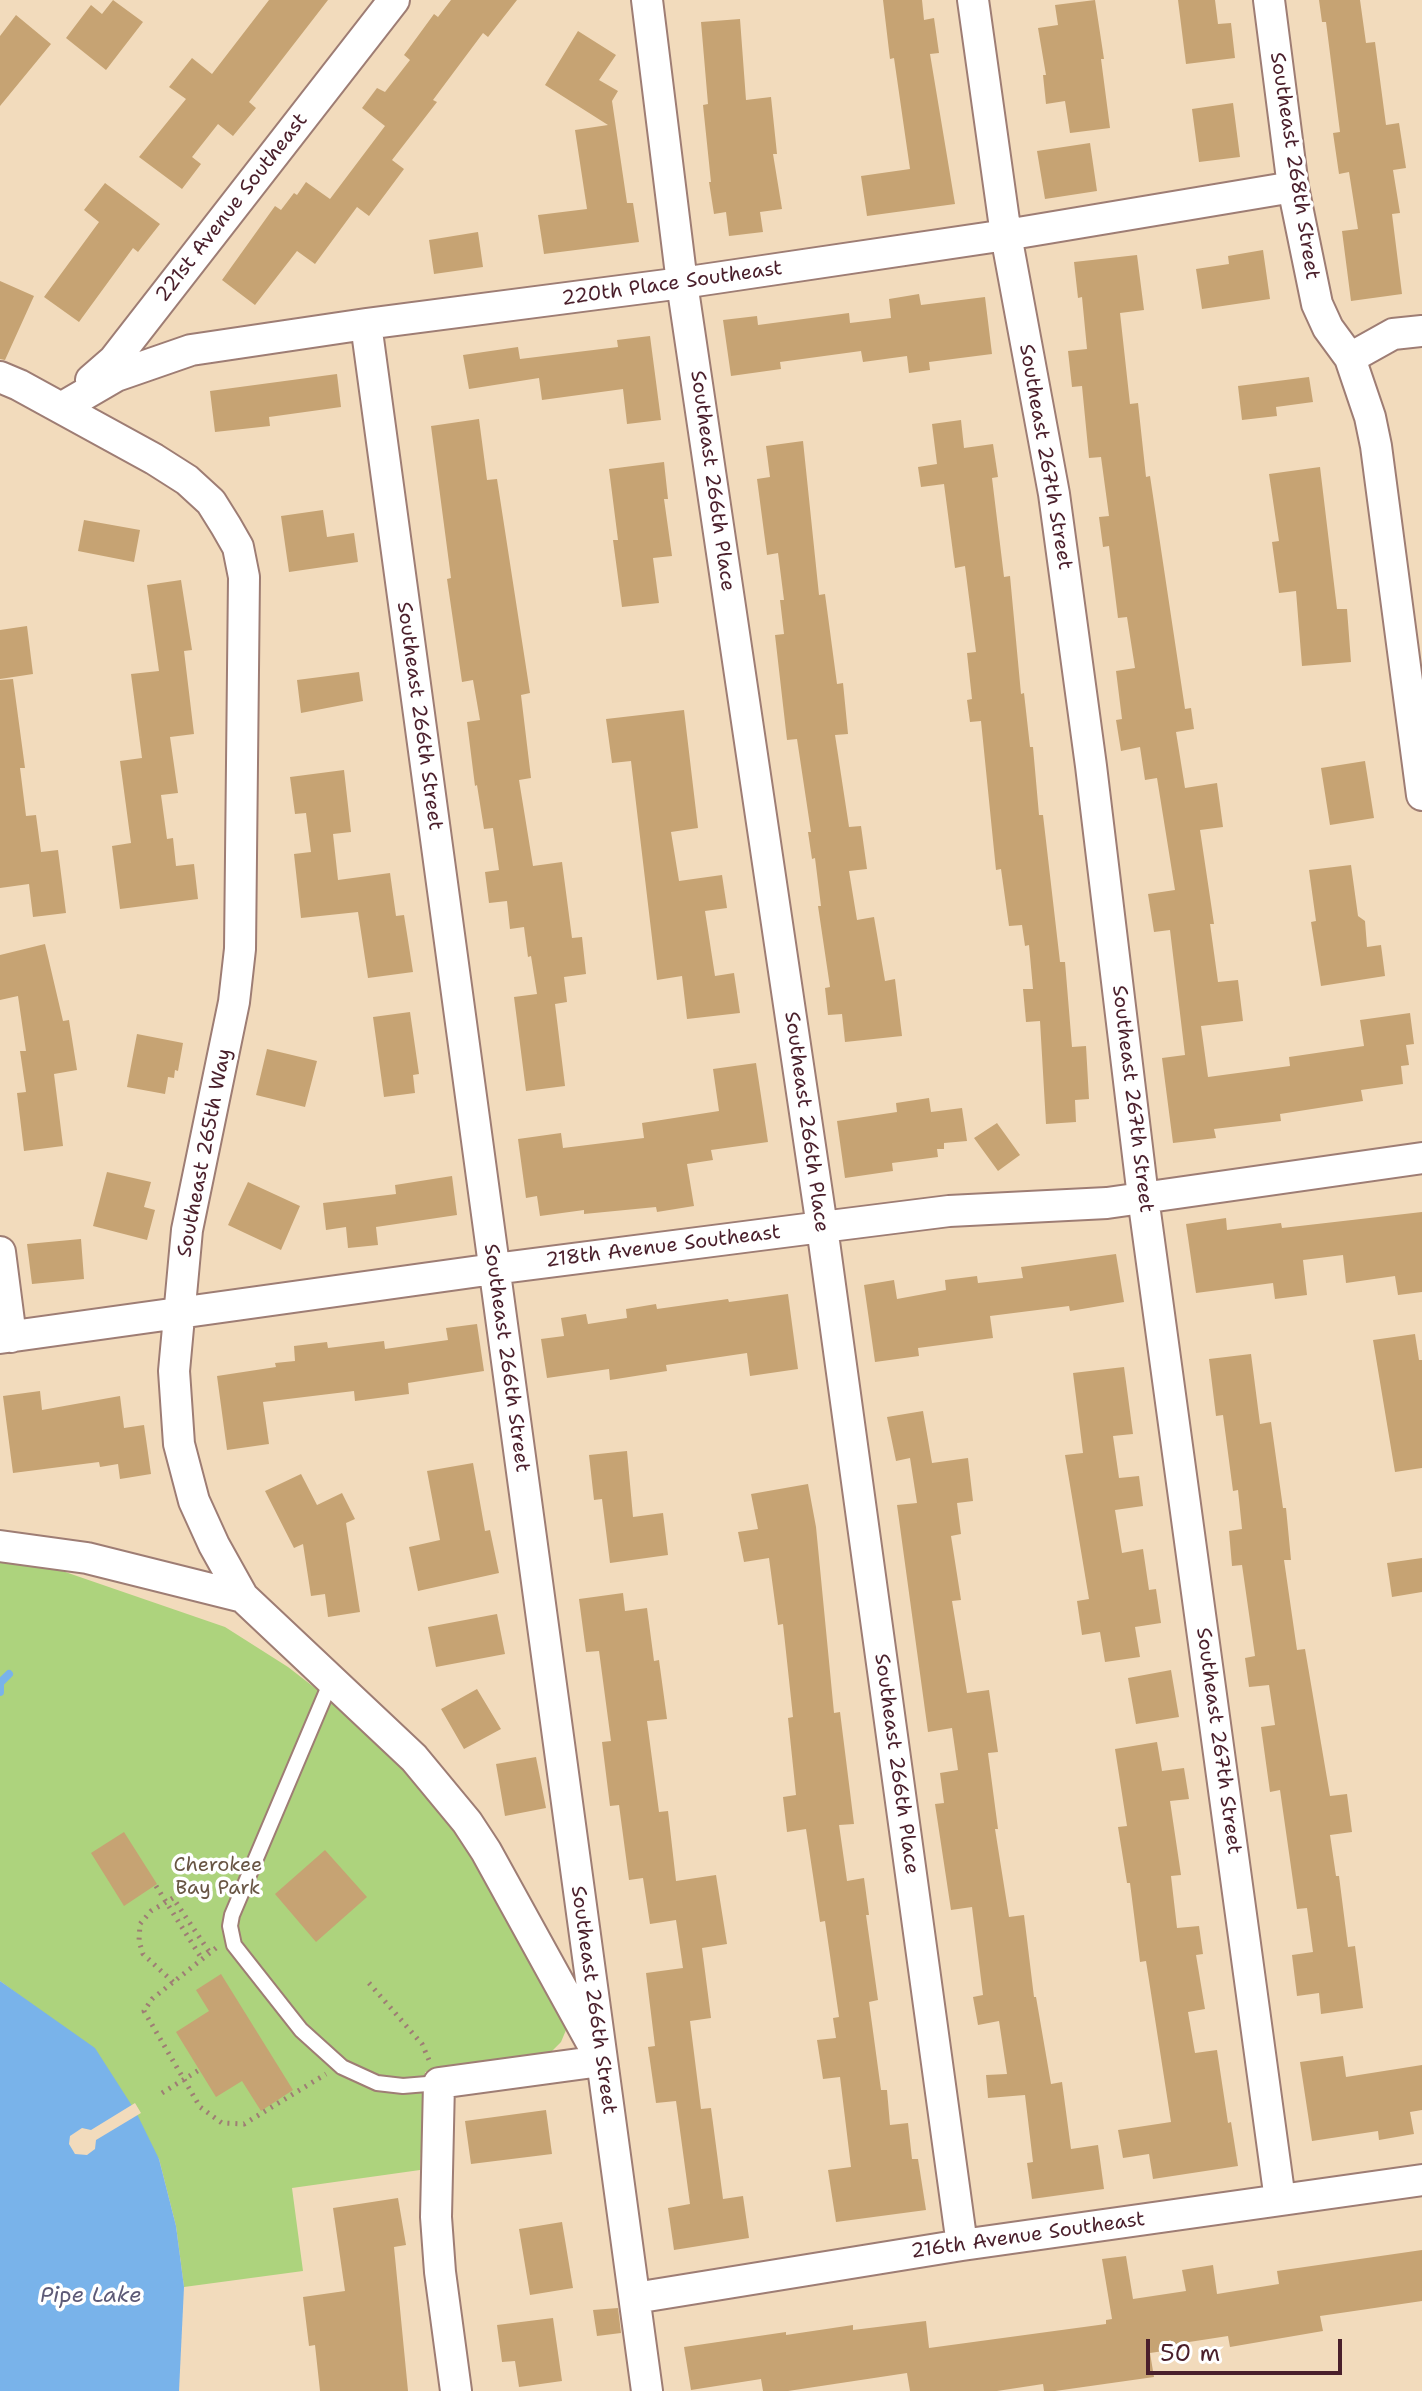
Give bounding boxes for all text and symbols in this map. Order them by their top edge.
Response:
street label: Southeast 268th Street [1264,50,1324,282]
street label: 221st Avenue Southeast [151,109,313,307]
street label: 220th Place Southeast [560,257,784,311]
street label: Southeast 267th Street [1013,342,1077,572]
street label: Southeast 266th Place [685,369,739,593]
street label: Southeast 266th Street [391,600,447,832]
street label: Southeast 267th Street [1106,984,1158,1214]
street label: Southeast 266th Place [779,1010,833,1234]
street label: Southeast 265th Way [173,1047,237,1259]
street label: 218th Avenue Southeast [544,1221,782,1273]
street label: Southeast 266th Street [478,1242,534,1474]
street label: Southeast 267th Street [1190,1626,1246,1856]
street label: Southeast 266th Place [869,1652,923,1876]
park label: Cherokee Bay Park [174,1854,262,1901]
street label: Southeast 266th Street [565,1884,621,2116]
street label: 216th Avenue Southeast [909,2208,1147,2264]
water label: Pipe Lake [40,2283,142,2309]
scale bar [1150,2323,1346,2373]
text: 50 m [1160,2337,1220,2369]

